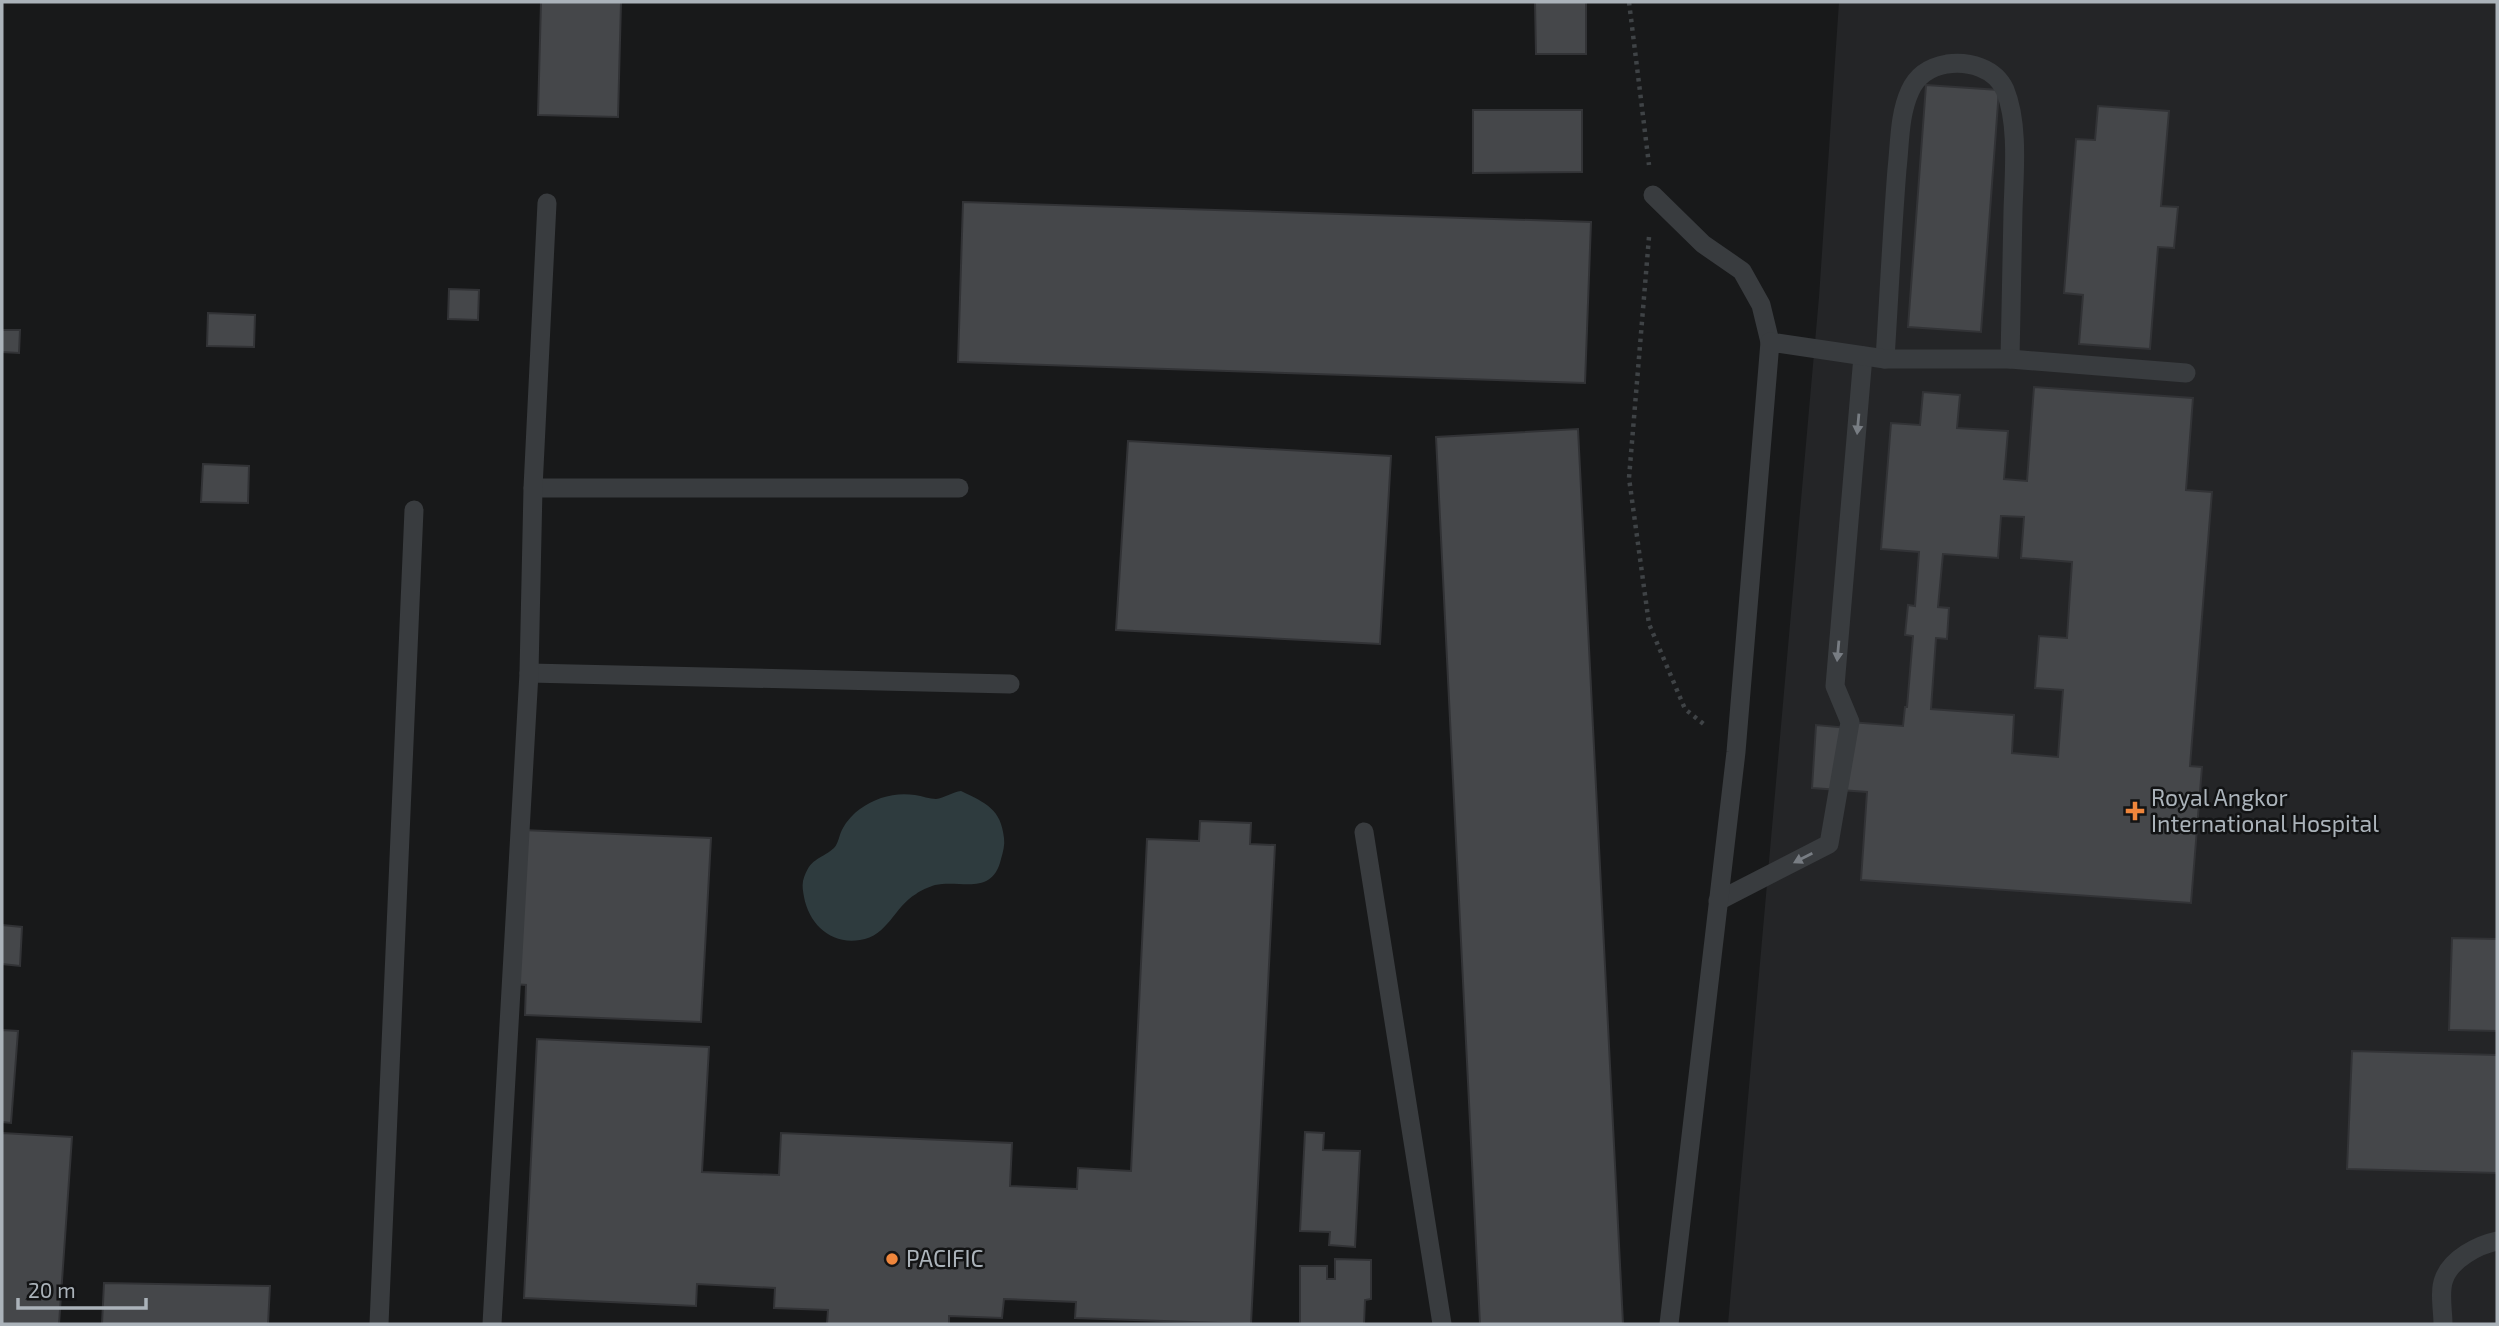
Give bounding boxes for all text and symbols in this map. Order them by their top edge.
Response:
one-way arrow [1852,413,1863,435]
one-way arrow [1832,640,1843,662]
place label: Royal Angkor International Hospital [2151,783,2379,837]
marker: Royal Angkor International Hospital [2125,801,2145,821]
one-way arrow [1793,852,1813,863]
place label: PACIFIC [906,1244,984,1272]
marker: PACIFIC [884,1251,900,1267]
scale bar [18,1266,145,1310]
text: 20 m [28,1277,76,1302]

